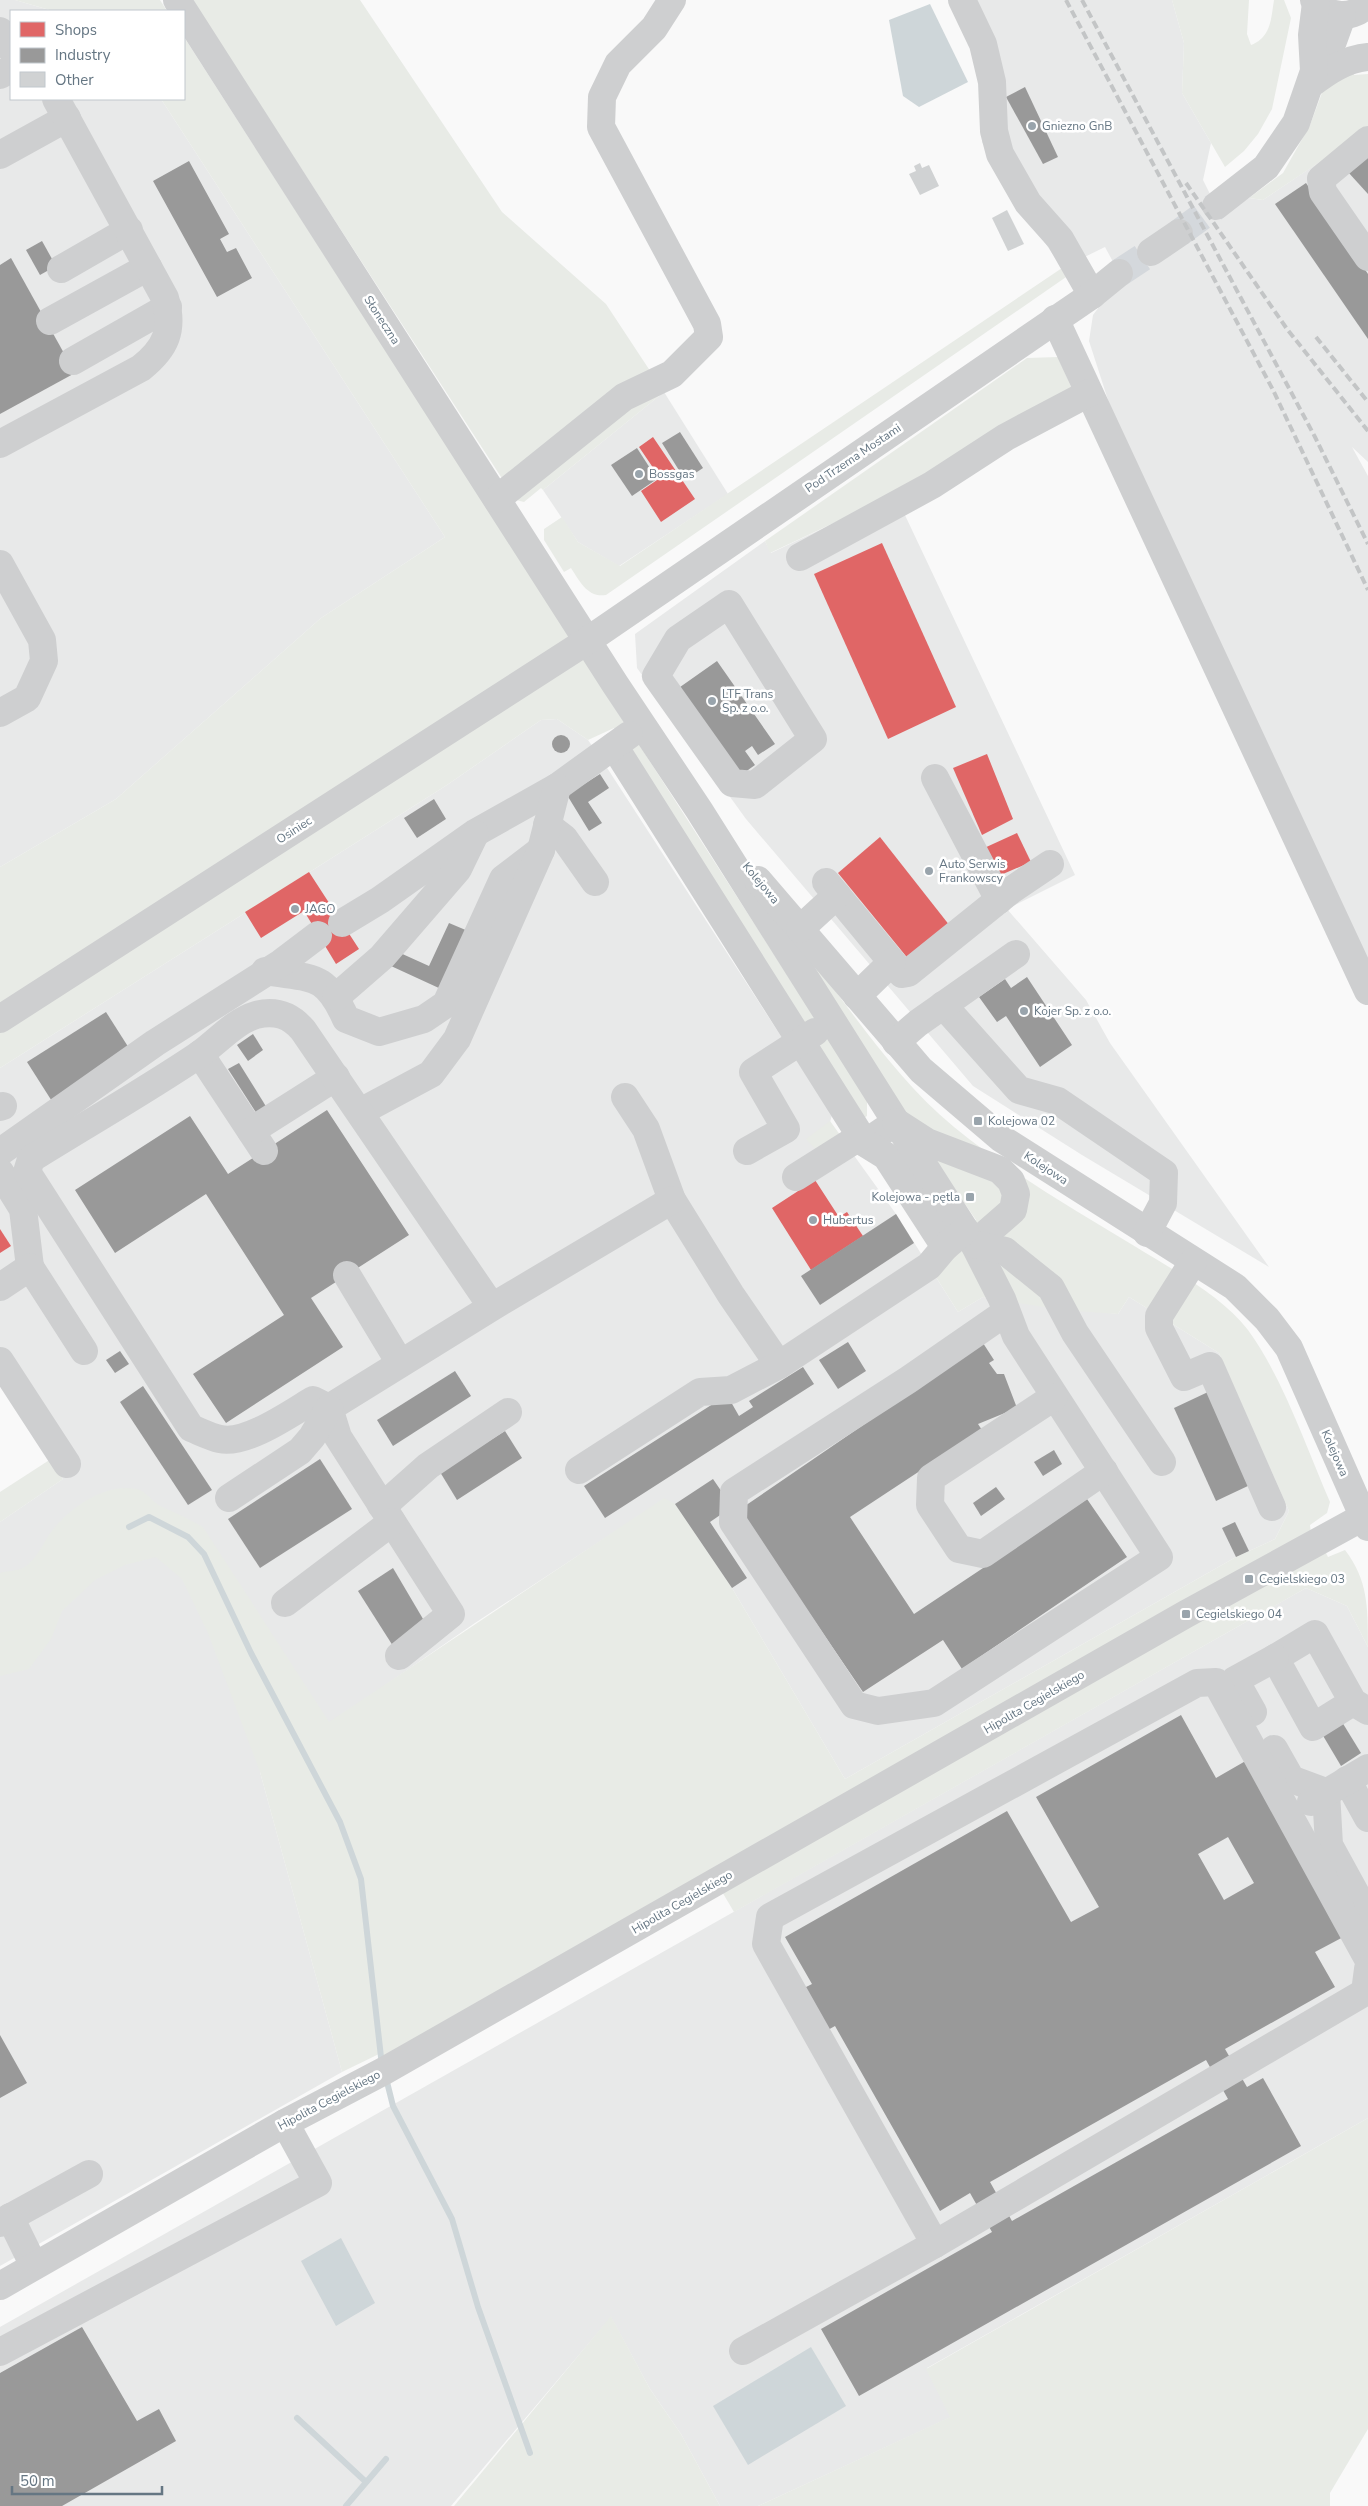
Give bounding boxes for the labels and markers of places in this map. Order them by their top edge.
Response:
place label: Gniezno GnB [1042,118,1112,134]
marker: Gniezno GnB [1026,120,1038,132]
place label: Bossgas [649,466,695,482]
marker: Bossgas [633,468,645,480]
place label: LTF Trans Sp. z o.o. [722,686,774,716]
marker: LTF Trans Sp. z o.o. [706,695,718,707]
place label: Auto Serwis Frankowscy [939,856,1006,886]
marker: Auto Serwis Frankowscy [923,865,935,877]
place label: JAGO [304,901,335,917]
marker: JAGO [289,903,301,915]
place label: Kojer Sp. z o.o. [1034,1003,1111,1019]
marker: Kojer Sp. z o.o. [1018,1005,1030,1017]
place label: Kolejowa 02 [988,1113,1055,1129]
marker: Kolejowa 02 [972,1115,984,1127]
place label: Kolejowa - pętla [872,1189,960,1205]
marker: Kolejowa - pętla [964,1191,976,1203]
place label: Hubertus [823,1212,874,1228]
marker: Hubertus [807,1214,819,1226]
place label: Cegielskiego 03 [1259,1571,1345,1587]
marker: Cegielskiego 03 [1243,1573,1255,1585]
place label: Cegielskiego 04 [1196,1606,1282,1622]
marker: Cegielskiego 04 [1180,1608,1192,1620]

